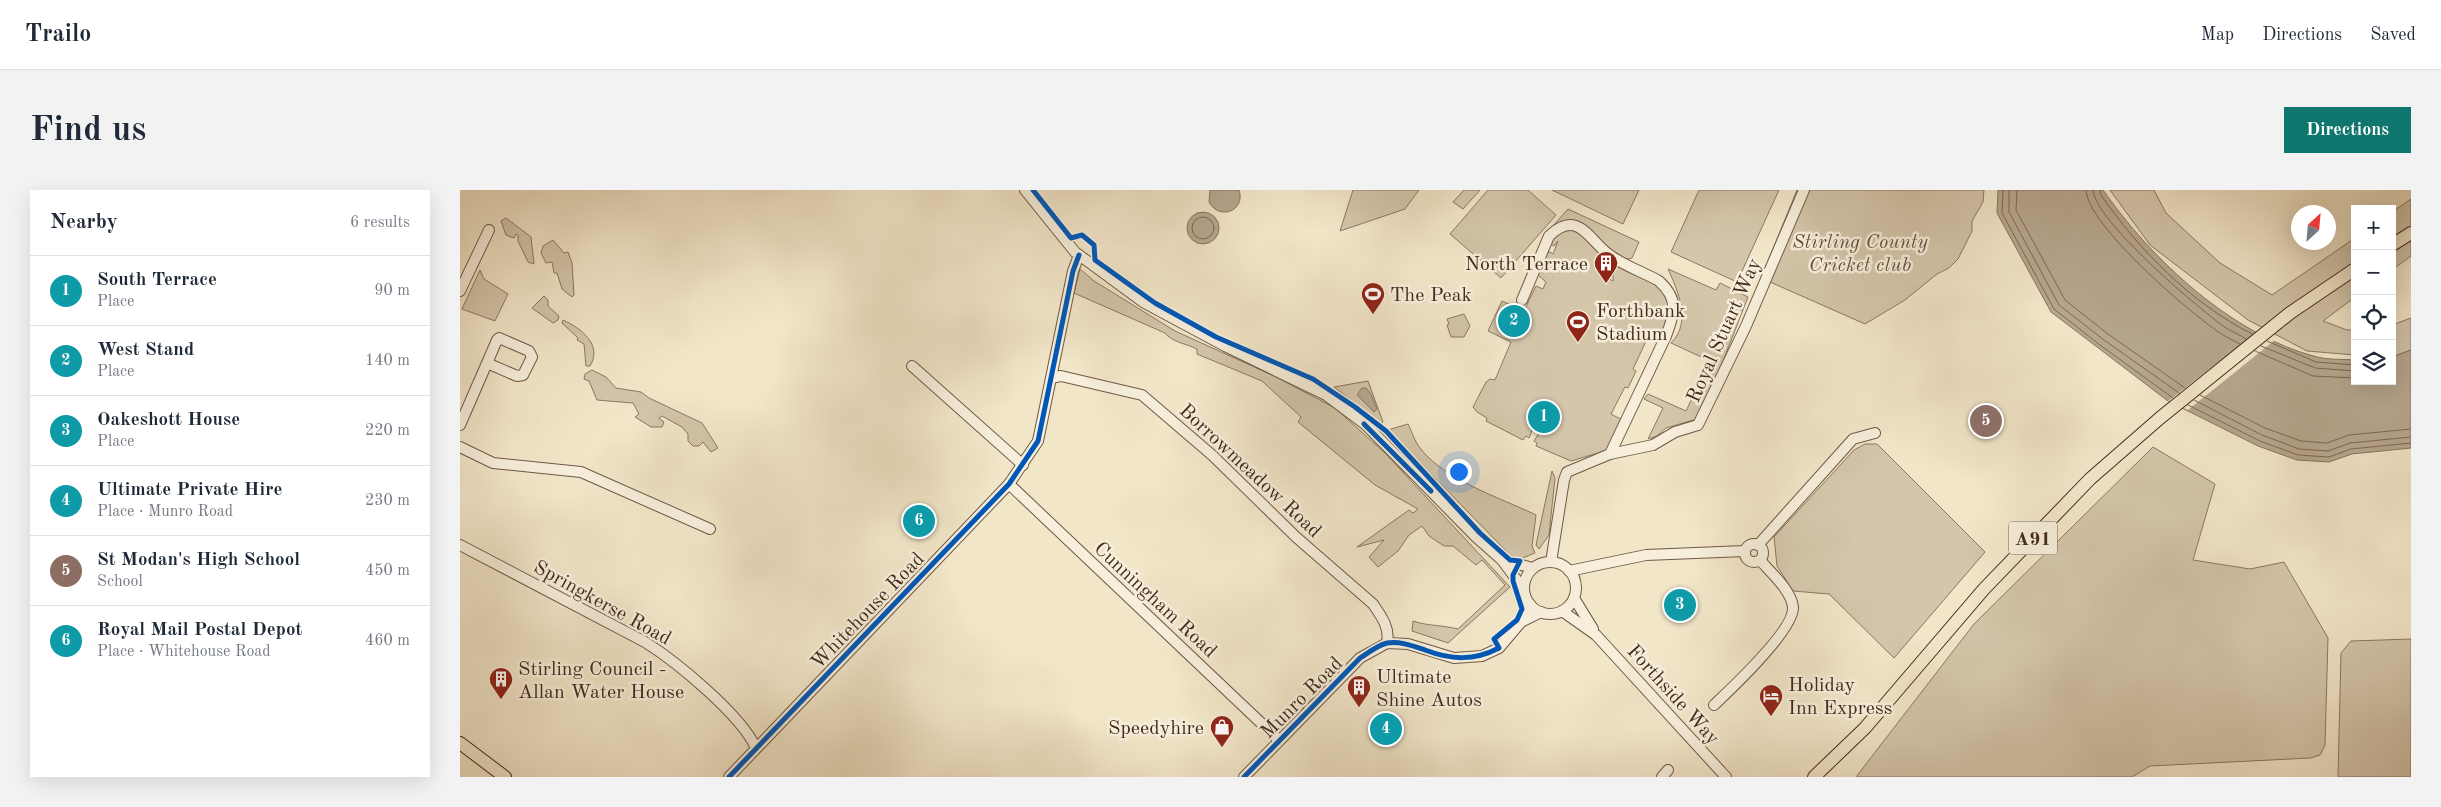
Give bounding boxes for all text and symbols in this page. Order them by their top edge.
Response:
text: Trailo [25,23,91,47]
text: Map [2201,26,2234,44]
text: Directions [2262,26,2342,44]
text: Saved [2370,26,2416,44]
button: Directions [2284,107,2411,153]
text: Find us [30,113,146,148]
north arrow [2291,205,2336,250]
map controls [2351,205,2396,385]
button: + [2351,205,2396,250]
text: Nearby [50,212,118,233]
text: 6 results [350,215,410,231]
park label: Stirling County Cricket club [1792,233,1928,276]
building icon: North Terrace [1593,250,1619,284]
button: − [2351,250,2396,295]
place label: North Terrace [1465,255,1588,275]
street label: Royal Stuart Way [1684,255,1766,406]
text: South Terrace [97,271,217,290]
sports icon: The Peak [1360,281,1386,315]
text: 1 [61,283,71,299]
text: 90 m [374,283,410,299]
place label: The Peak [1390,286,1472,306]
text: Place [97,294,134,310]
button: locate [2351,295,2396,340]
pin: 2 [1498,302,1530,340]
place label: Forthbank Stadium [1596,302,1685,345]
sports icon: Forthbank Stadium [1565,309,1591,343]
button: layers [2351,340,2396,385]
text: West Stand [97,341,194,360]
text: 2 [61,353,71,369]
text: 140 m [365,353,410,369]
text: Place [97,364,134,380]
pin: 1 [1528,398,1560,436]
street label: Borrowmeadow Road [1175,401,1324,542]
pin: 5 [1970,402,2002,440]
text: Oakeshott House [97,411,240,430]
text: 3 [61,423,71,439]
text: 220 m [365,423,410,439]
text: Place [97,434,134,450]
your location [1446,459,1472,485]
text: Ultimate Private Hire [97,481,282,500]
text: 4 [61,493,71,509]
text: 230 m [365,493,410,509]
pin: 6 [903,502,935,540]
text: Place · Munro Road [97,504,233,520]
road number: A91 [2009,522,2057,554]
street label: Cunningham Road [1089,539,1220,662]
street label: Whitehouse Road [808,549,929,674]
text: St Modan's High School [97,551,300,570]
street label: Springkerse Road [530,558,674,650]
text: 5 [61,563,71,579]
text: 450 m [365,563,410,579]
text: School [97,574,143,590]
pin: 3 [1664,586,1696,624]
text: Royal Mail Postal Depot [97,621,302,640]
text: 6 [61,633,71,649]
text: 460 m [365,633,410,649]
street label: Forthside Way [1622,641,1723,750]
text: Place · Whitehouse Road [97,644,271,660]
street label: Munro Road [1258,654,1347,743]
place label: Stirling Council - Allan Water House [518,660,684,703]
building icon: Stirling Council - Allan Water House [488,666,514,700]
place label: Ultimate Shine Autos [1376,668,1482,711]
building icon: Ultimate Shine Autos [1346,674,1372,708]
place label: Holiday Inn Express [1788,676,1892,719]
hotel icon: Holiday Inn Express [1758,683,1784,717]
pin: 4 [1370,710,1402,748]
shop icon: Speedyhire [1209,714,1235,748]
place label: Speedyhire [1108,719,1204,739]

